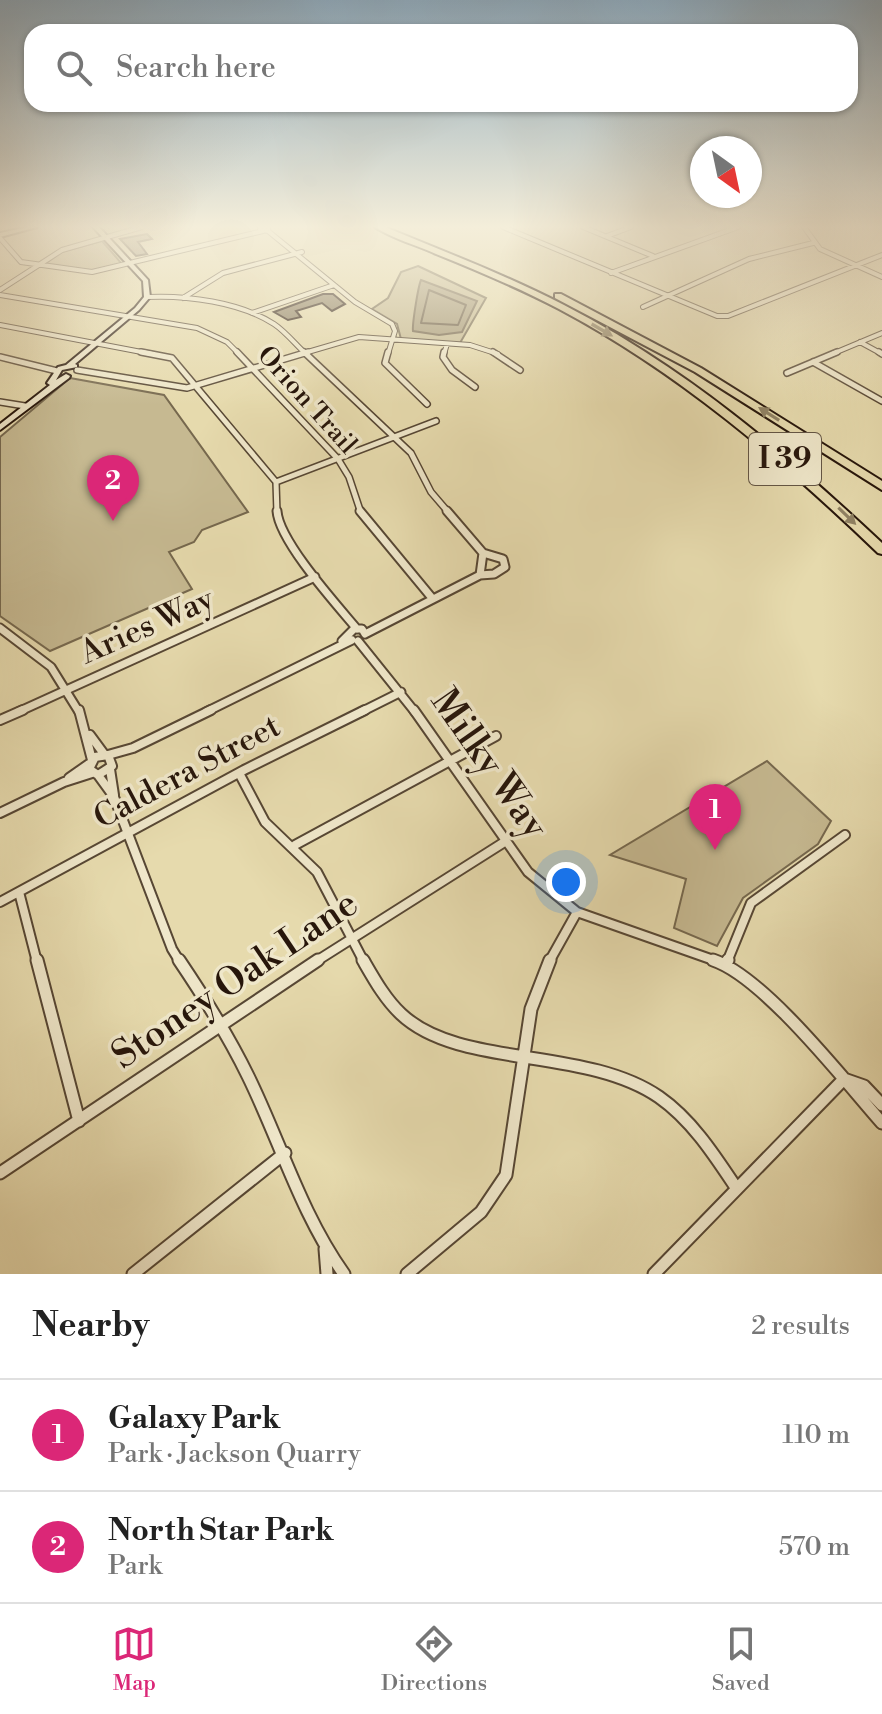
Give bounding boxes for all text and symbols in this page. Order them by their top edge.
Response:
search box [24,24,858,112]
icon: search [52,46,96,90]
text: Search here [116,49,276,87]
north arrow [690,136,762,208]
one-way arrow [591,323,613,337]
street label: Orion Trail [250,340,364,461]
one-way arrow [758,407,779,422]
road number: I 39 [749,433,821,485]
pin: 2 [87,455,139,521]
one-way arrow [837,507,856,525]
street label: Aries Way [73,579,220,674]
street label: Milky Way [420,680,558,849]
street label: Caldera Street [87,706,287,838]
pin: 1 [689,784,741,850]
your location [546,862,586,902]
street label: Stoney Oak Lane [103,880,367,1080]
text: Nearby [32,1305,150,1347]
text: 2 results [751,1310,850,1342]
text: Galaxy Park [108,1400,280,1438]
text: 1 [52,1419,64,1451]
text: 110 m [782,1419,850,1451]
text: Park · Jackson Quarry [108,1438,361,1470]
text: North Star Park [108,1512,334,1550]
text: 2 [50,1531,66,1563]
text: 570 m [779,1531,850,1563]
text: Park [108,1550,162,1582]
tab: Map [112,1622,156,1697]
tab: Directions [381,1622,487,1697]
tab: Saved [712,1622,770,1697]

